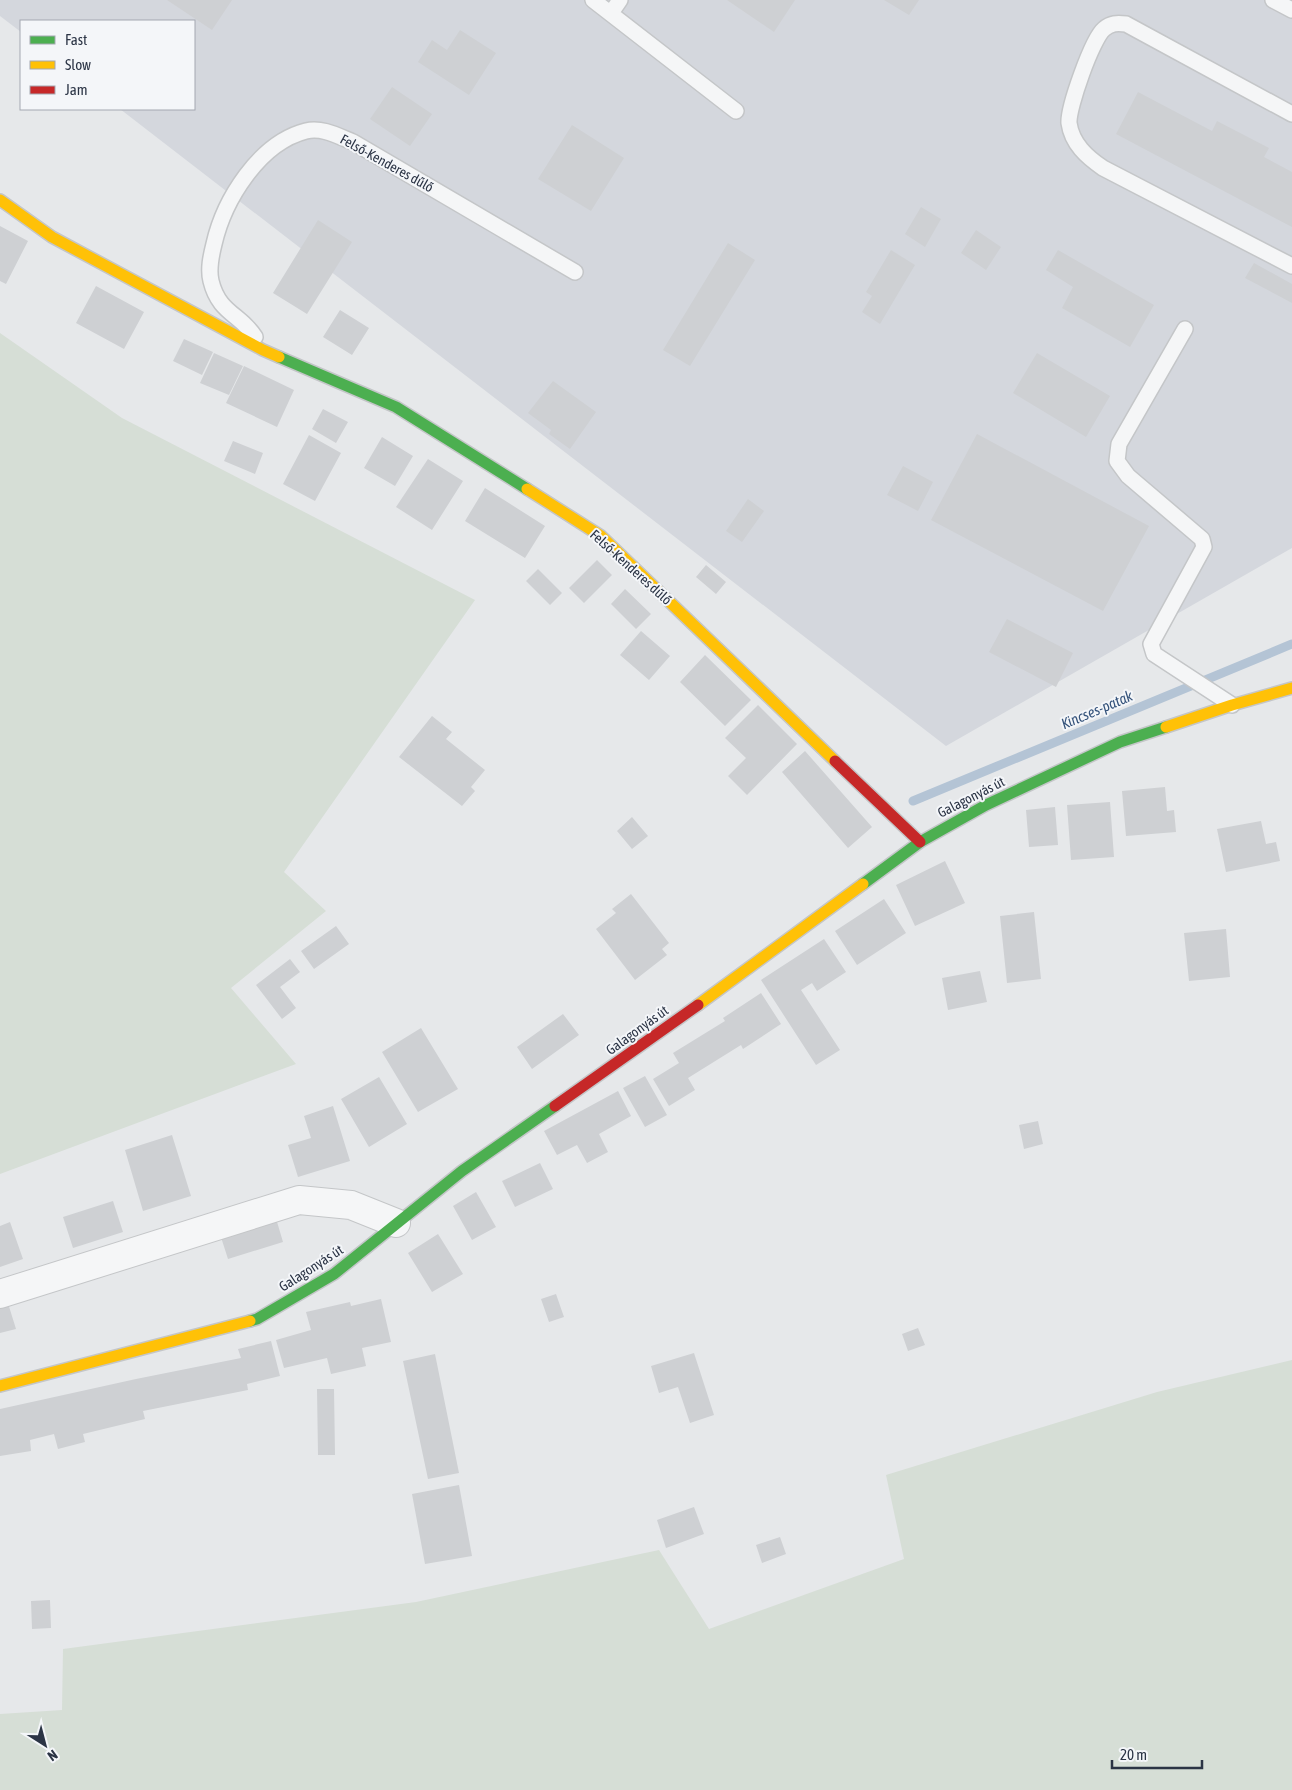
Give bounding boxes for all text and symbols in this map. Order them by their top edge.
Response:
legend [20,20,195,110]
text: Fast [65,31,87,48]
text: Slow [65,56,91,73]
text: Jam [65,81,88,98]
street label: Felső-Kenderes dűlő [338,131,436,195]
street label: Felső-Kenderes dűlő [587,526,675,608]
water label: Kincses-patak [1059,687,1135,732]
street label: Galagonyás út [935,773,1007,821]
street label: Galagonyás út [603,1002,671,1058]
street label: Galagonyás út [276,1241,346,1295]
north arrow [20,1720,70,1770]
scale bar [1112,1738,1202,1770]
text: 20 m [1120,1746,1147,1763]
text: N [45,1747,61,1764]

